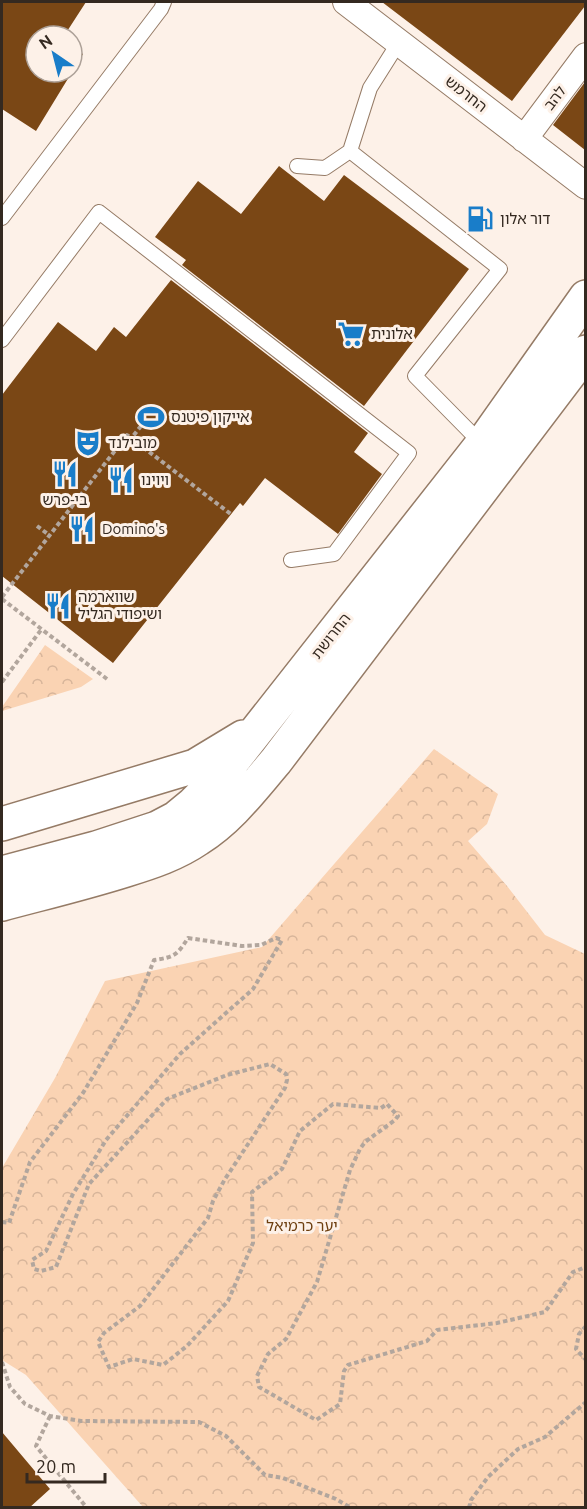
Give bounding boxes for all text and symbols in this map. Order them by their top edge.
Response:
north arrow [24,24,84,84]
text: N [35,31,55,53]
street label: החרמש [442,72,490,115]
street label: להב [540,82,569,113]
fuel station icon: דור אלון [465,204,495,234]
place label: דור אלון [500,210,550,227]
supermarket icon: אלונית [336,319,366,349]
place label: אלונית [371,325,413,342]
sports icon: אייקון פיטנס [136,402,166,432]
place label: אייקון פיטנס [171,408,250,425]
theatre icon: מובילנד [73,428,103,458]
place label: מובילנד [108,434,157,451]
restaurant icon: בי-פרש [50,459,80,489]
restaurant icon: ויוינו [106,465,136,495]
place label: ויוינו [141,471,169,488]
place label: בי-פרש [42,491,88,508]
restaurant icon: Domino's [67,514,97,544]
place label: Domino's [102,520,165,537]
place label: שווארמה ושיפודי הגליל [78,588,162,622]
restaurant icon: שווארמה ושיפודי הגליל [43,591,73,621]
street label: החרושת [308,610,354,662]
park label: יער כרמיאל [266,1217,338,1234]
scale bar [27,1446,105,1484]
text: 20 m [36,1456,76,1476]

